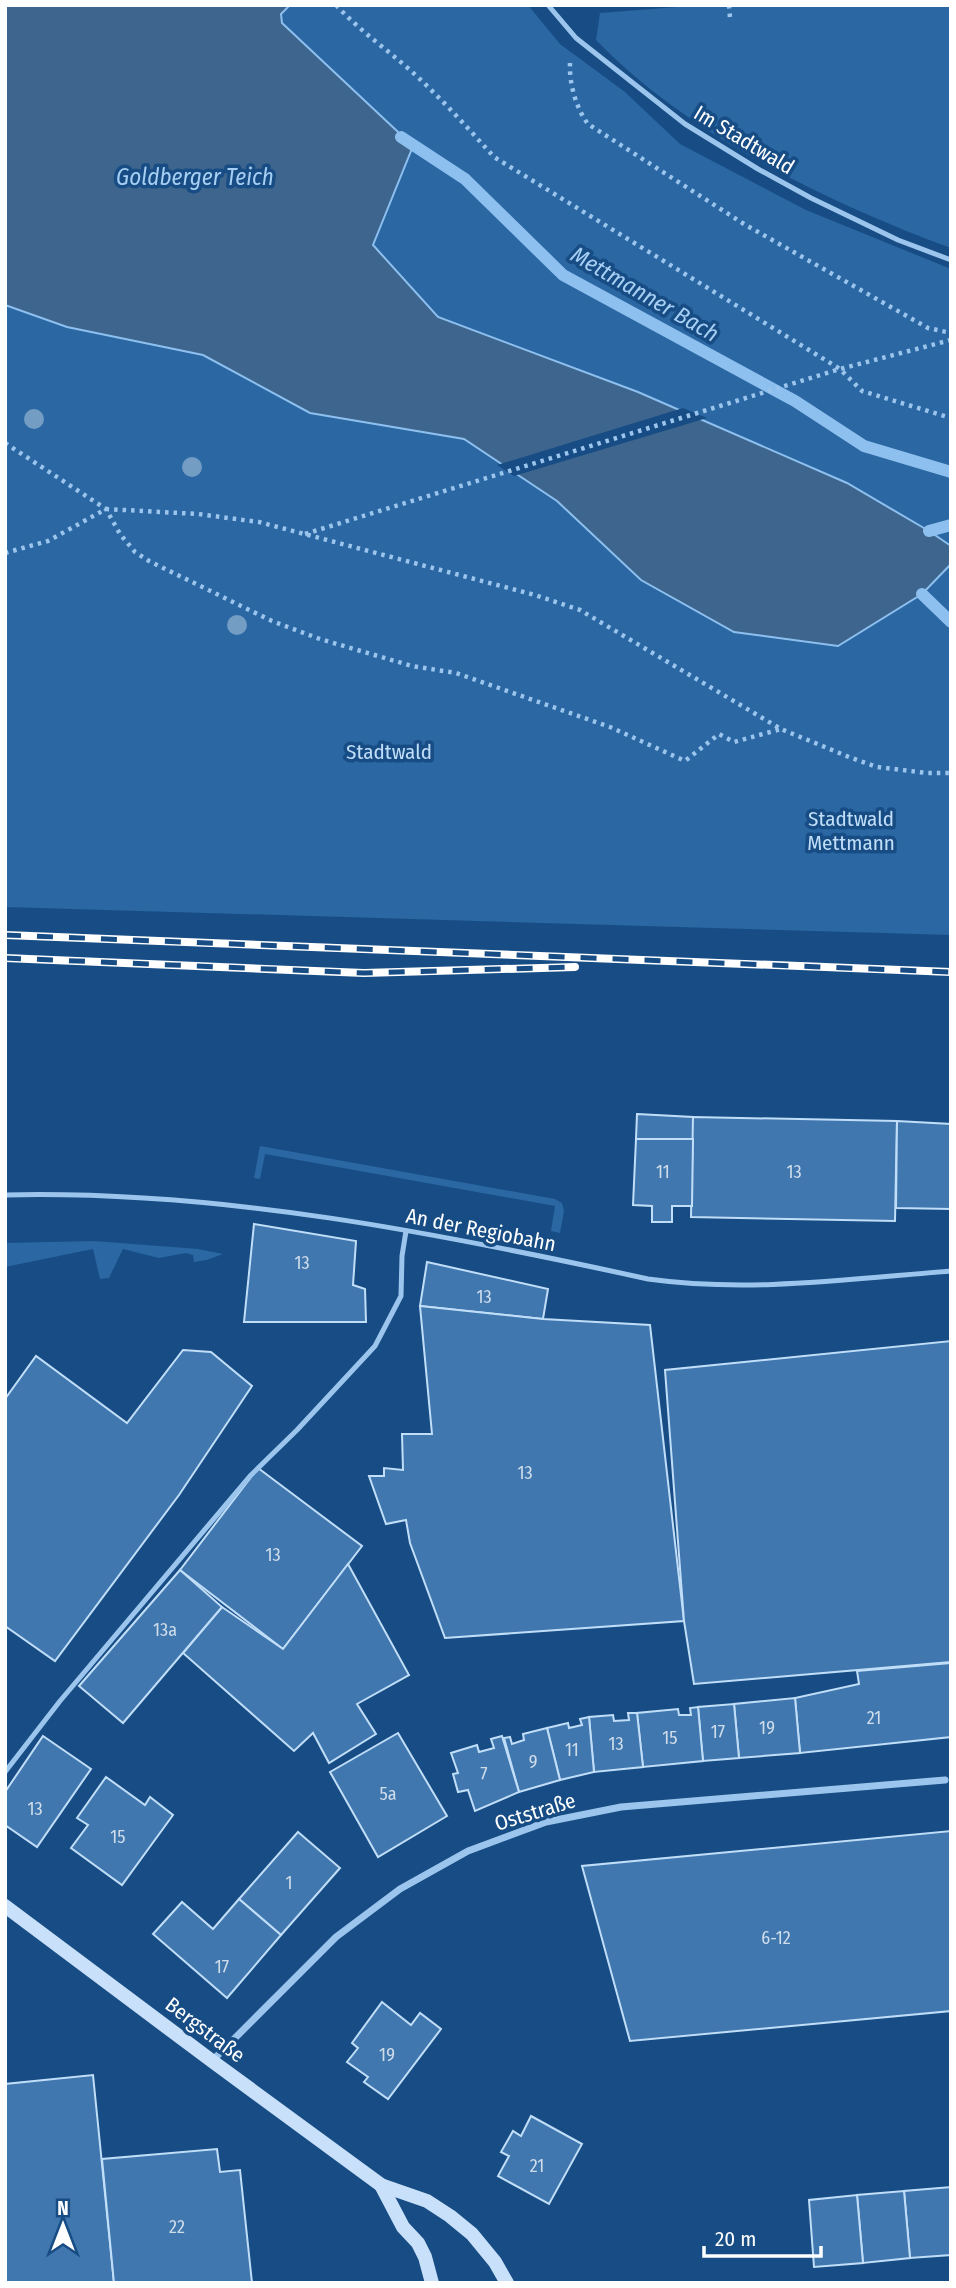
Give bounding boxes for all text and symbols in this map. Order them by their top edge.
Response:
street label: Im Stadtwald [689,100,799,180]
water label: Goldberger Teich [116,163,274,191]
water label: Mettmanner Bach [566,240,724,348]
park label: Stadtwald [346,739,432,765]
park label: Stadtwald Mettmann [807,806,895,856]
house number: 11 [656,1161,670,1183]
house number: 13 [786,1161,802,1183]
street label: An der Regiobahn [404,1203,558,1257]
house number: 13 [294,1252,310,1274]
house number: 13 [476,1286,492,1308]
house number: 13 [517,1462,533,1484]
house number: 13 [265,1544,281,1566]
house number: 13a [153,1619,177,1641]
house number: 21 [867,1707,881,1729]
house number: 19 [759,1717,775,1739]
house number: 17 [711,1721,725,1743]
house number: 15 [662,1727,678,1749]
house number: 13 [608,1733,624,1755]
house number: 11 [565,1739,579,1761]
house number: 9 [529,1751,537,1773]
house number: 7 [480,1763,488,1785]
house number: 5a [379,1783,397,1805]
street label: Oststraße [491,1787,579,1837]
house number: 13 [27,1798,43,1820]
house number: 15 [110,1826,126,1848]
house number: 1 [285,1872,293,1894]
house number: 6-12 [761,1927,791,1949]
house number: 17 [215,1956,229,1978]
street label: Bergstraße [160,1992,250,2068]
house number: 19 [379,2044,395,2066]
house number: 21 [530,2155,544,2177]
north arrow [28,2190,98,2260]
text: N [57,2197,69,2220]
scale bar [704,2214,821,2258]
house number: 22 [169,2216,185,2238]
text: 20 m [715,2226,756,2252]

